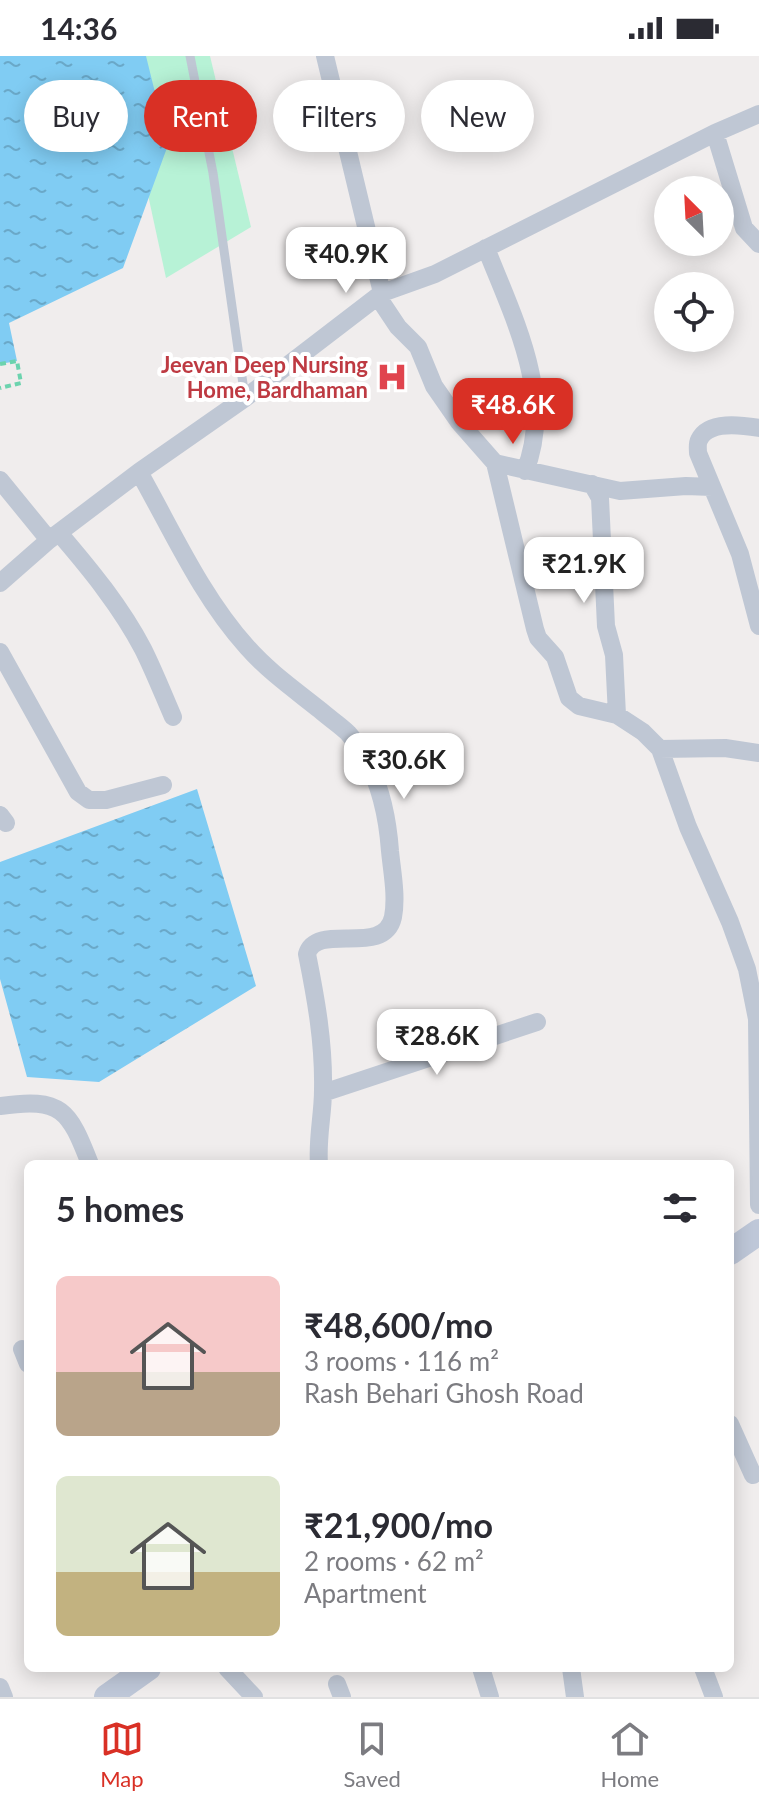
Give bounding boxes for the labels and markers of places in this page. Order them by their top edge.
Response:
pin: ₹40.9K [281,227,411,295]
place label: Jeevan Deep Nursing Home, Bardhaman [161,351,368,403]
hospital icon: Jeevan Deep Nursing Home, Bardhaman [375,360,409,394]
pin: ₹48.6K [448,378,578,446]
pin: ₹21.9K [519,537,649,605]
pin: ₹30.6K [339,733,469,801]
pin: ₹28.6K [372,1009,502,1077]

